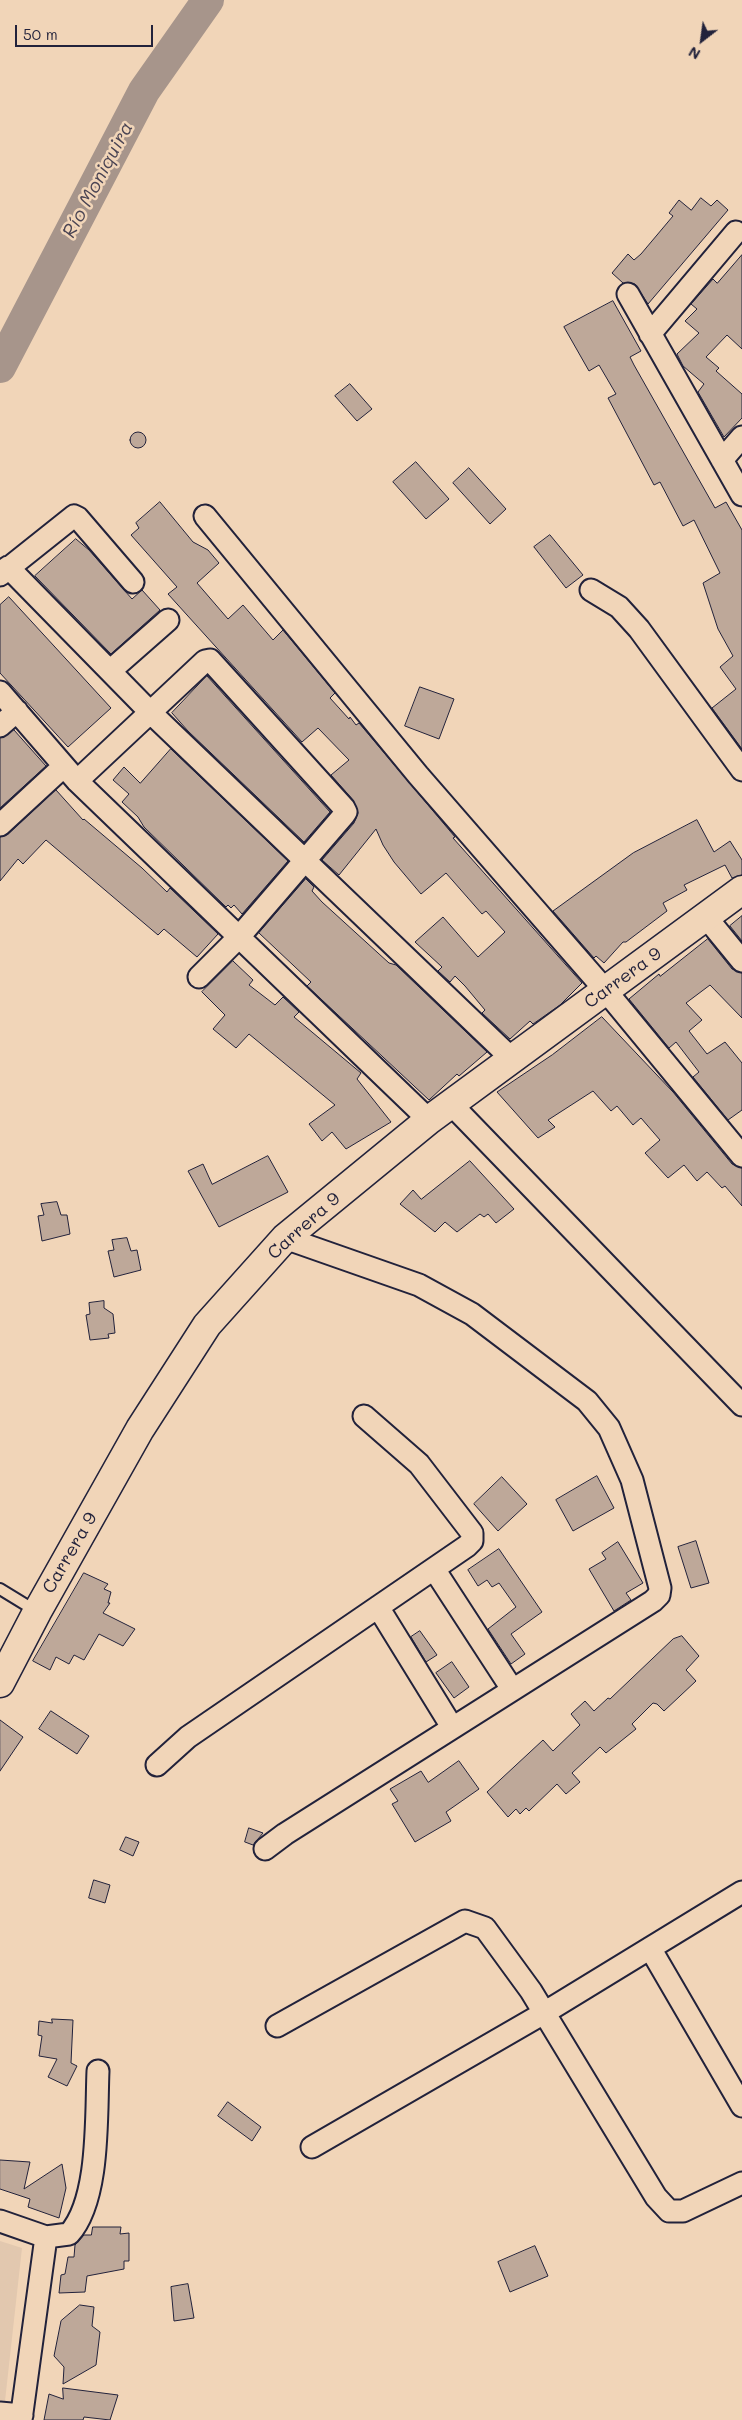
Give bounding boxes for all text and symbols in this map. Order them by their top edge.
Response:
scale bar [18,15,155,47]
north arrow [677,15,727,65]
text: 50 m [23,24,58,44]
text: N [685,43,704,64]
water label: Río Moniquira [58,118,138,242]
street label: Carrera 9 [580,943,666,1013]
street label: Carrera 9 [263,1188,345,1264]
street label: Carrera 9 [38,1509,102,1597]

